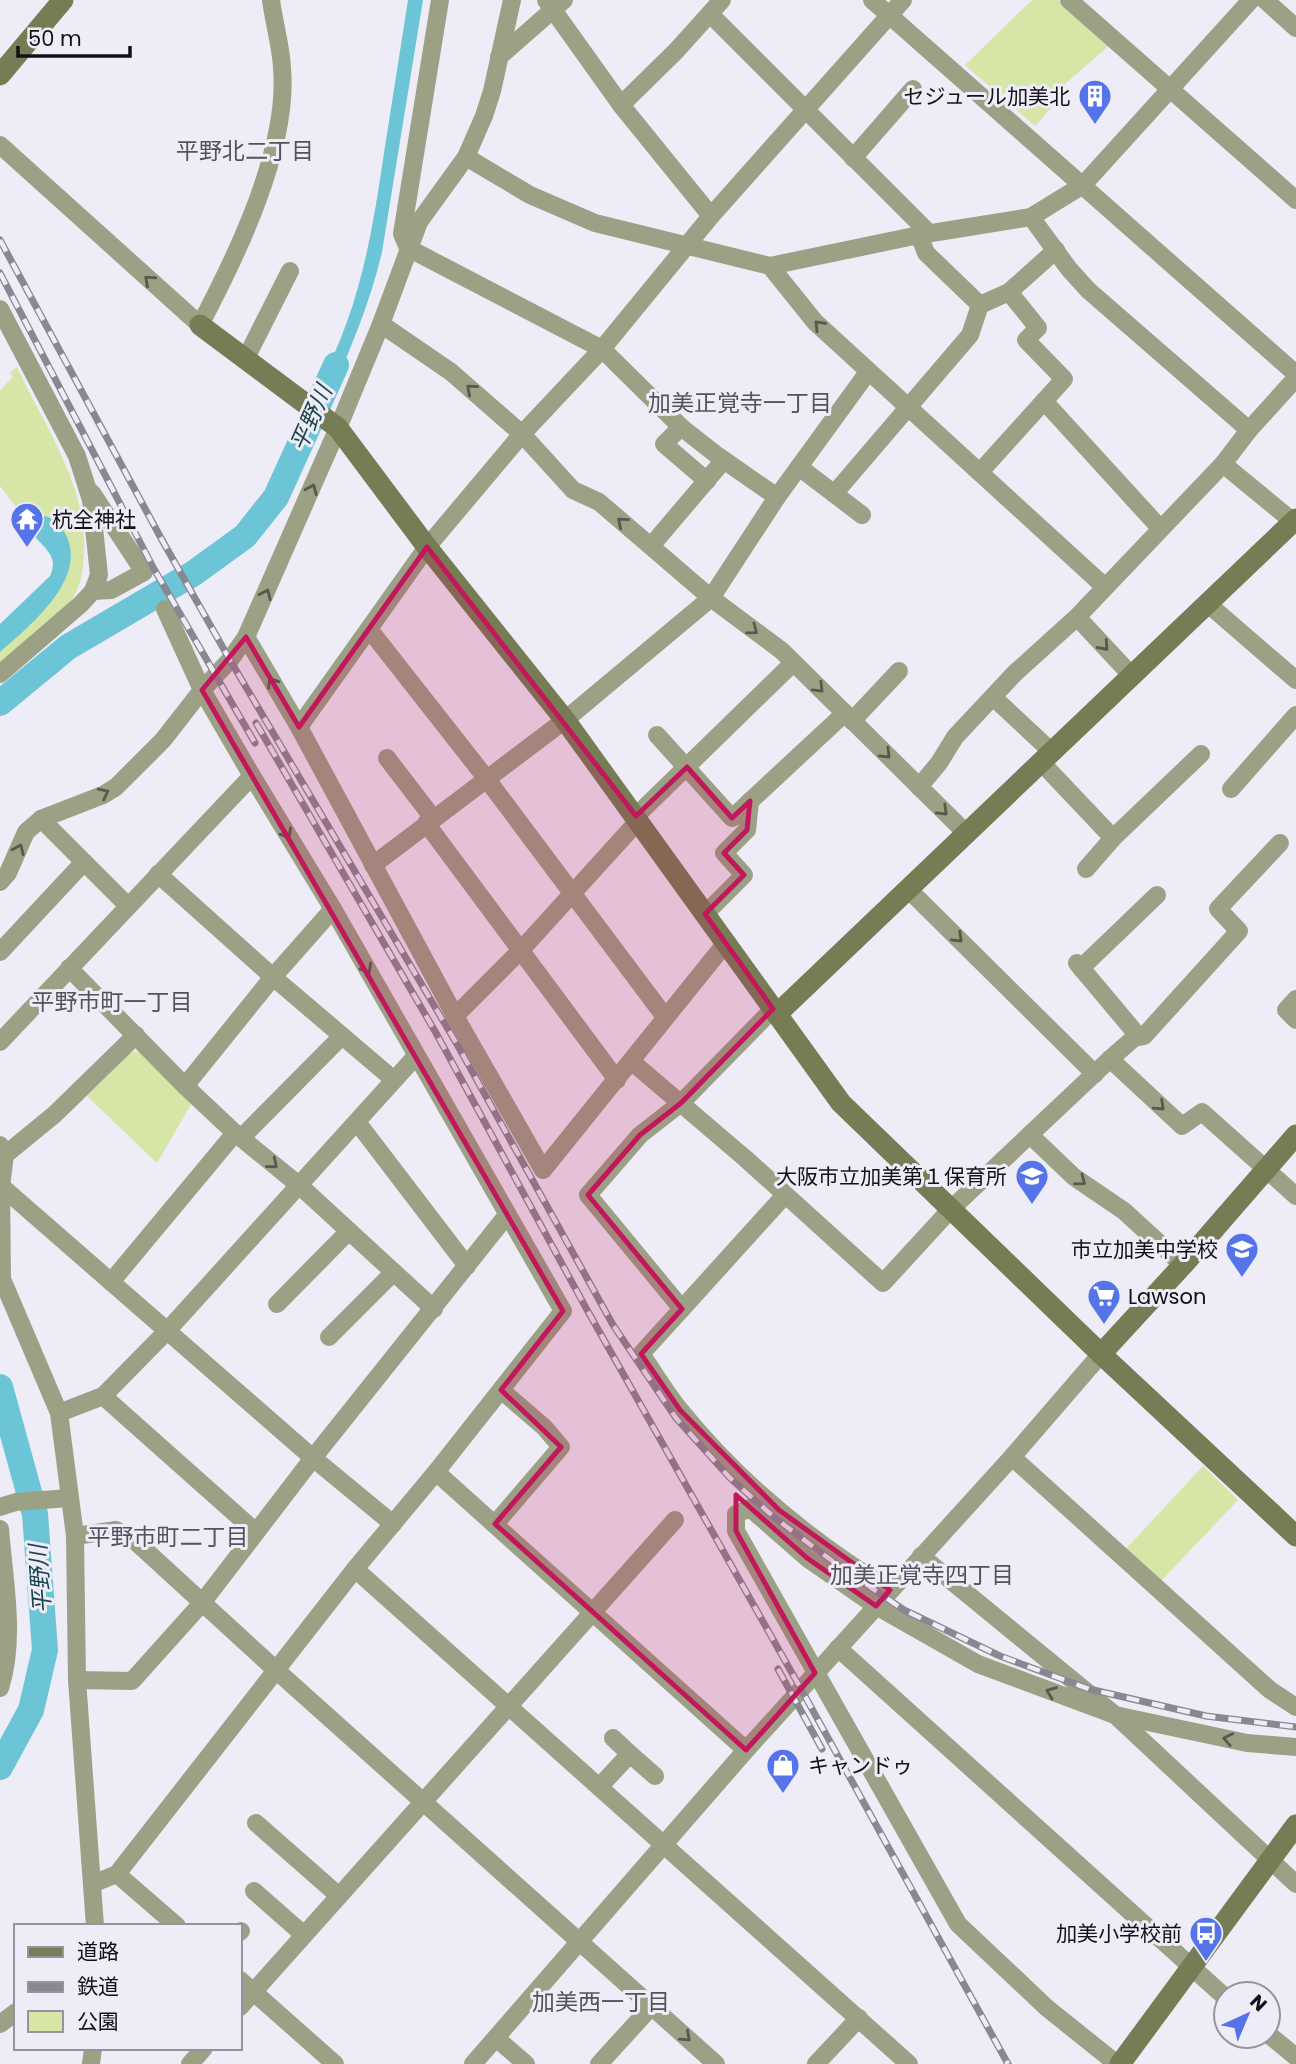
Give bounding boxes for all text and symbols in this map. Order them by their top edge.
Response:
scale bar [18,14,130,58]
text: 50 m [28,24,82,53]
building icon: セジュール加美北 [1076,77,1114,126]
place label: セジュール加美北 [903,82,1070,111]
district label: 平野北二丁目 [176,135,314,167]
one-way arrow [144,276,157,289]
one-way arrow [814,320,827,333]
water label: 平野川 [282,377,341,456]
one-way arrow [466,385,479,397]
district label: 加美正覚寺一丁目 [648,387,832,419]
one-way arrow [304,484,318,497]
temple icon: 杭全神社 [8,500,46,549]
place label: 杭全神社 [52,505,136,534]
one-way arrow [618,518,631,530]
one-way arrow [258,588,272,601]
one-way arrow [745,621,758,634]
one-way arrow [1096,638,1108,651]
one-way arrow [268,677,281,690]
one-way arrow [811,680,824,693]
one-way arrow [877,746,890,759]
one-way arrow [97,788,109,802]
one-way arrow [935,802,948,815]
one-way arrow [279,827,292,840]
one-way arrow [10,844,24,856]
one-way arrow [949,930,962,943]
one-way arrow [359,961,372,974]
district label: 平野市町一丁目 [32,986,193,1018]
one-way arrow [1152,1097,1165,1110]
one-way arrow [264,1156,277,1168]
school or university icon: 大阪市立加美第１保育所 [1013,1157,1051,1206]
place label: 大阪市立加美第１保育所 [776,1162,1007,1191]
one-way arrow [1073,1172,1085,1185]
school or university icon: 市立加美中学校 [1223,1230,1261,1279]
place label: 市立加美中学校 [1071,1235,1218,1264]
supermarket icon: Lawson [1085,1277,1123,1326]
place label: Lawson [1128,1282,1206,1311]
district label: 平野市町二丁目 [88,1521,249,1553]
water label: 平野川 [21,1540,58,1615]
district label: 加美正覚寺四丁目 [830,1559,1014,1591]
one-way arrow [1046,1686,1058,1700]
one-way arrow [1222,1733,1234,1748]
shop icon: キャンドゥ [764,1746,802,1795]
place label: キャンドゥ [808,1751,913,1780]
bus stop icon: 加美小学校前 [1187,1914,1225,1963]
place label: 加美小学校前 [1056,1919,1182,1948]
legend [14,1924,242,2050]
text: 道路 [77,1937,119,1966]
text: 鉄道 [77,1972,119,2001]
north arrow [1212,1980,1282,2050]
district label: 加美西一丁目 [532,1986,670,2018]
text: N [1244,1988,1273,2018]
text: 公園 [77,2007,119,2036]
one-way arrow [677,2029,690,2041]

